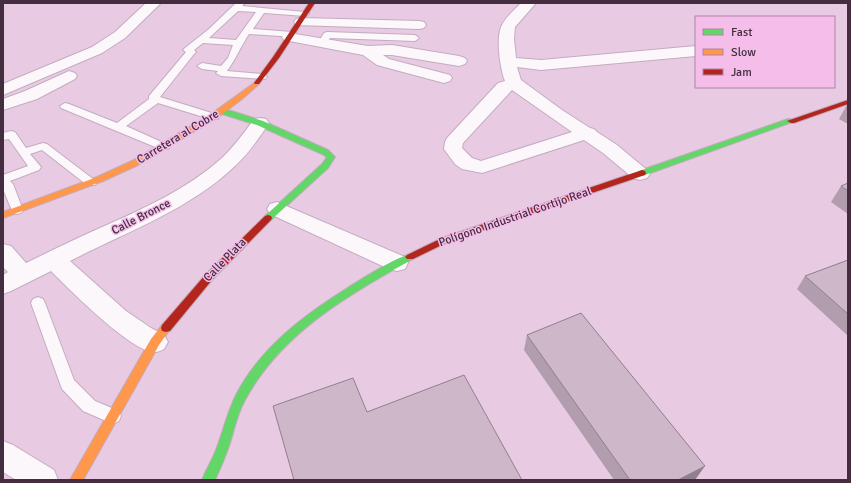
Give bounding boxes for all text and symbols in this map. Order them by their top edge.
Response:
legend [695,16,835,88]
text: Fast [731,25,752,40]
text: Slow [731,45,756,60]
text: Jam [731,65,752,80]
street label: Carretera al Cobre [134,107,222,167]
street label: Polígono Industrial Cortijo Real [437,184,594,250]
street label: Calle Bronce [109,196,173,238]
street label: Calle Plata [200,235,250,285]

